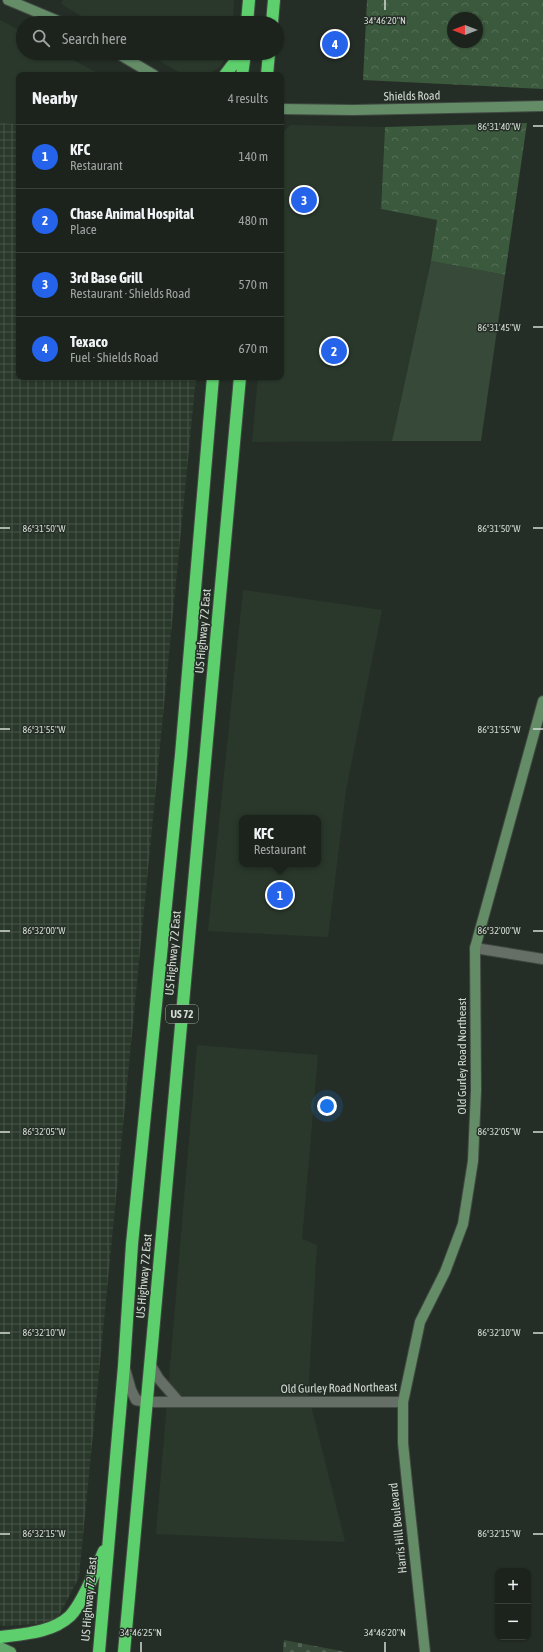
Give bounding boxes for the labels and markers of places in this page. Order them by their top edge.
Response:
pin: 4 [322,29,348,59]
pin: 3 [291,185,317,215]
pin: 2 [321,336,347,366]
pin: 1 [267,880,293,910]

